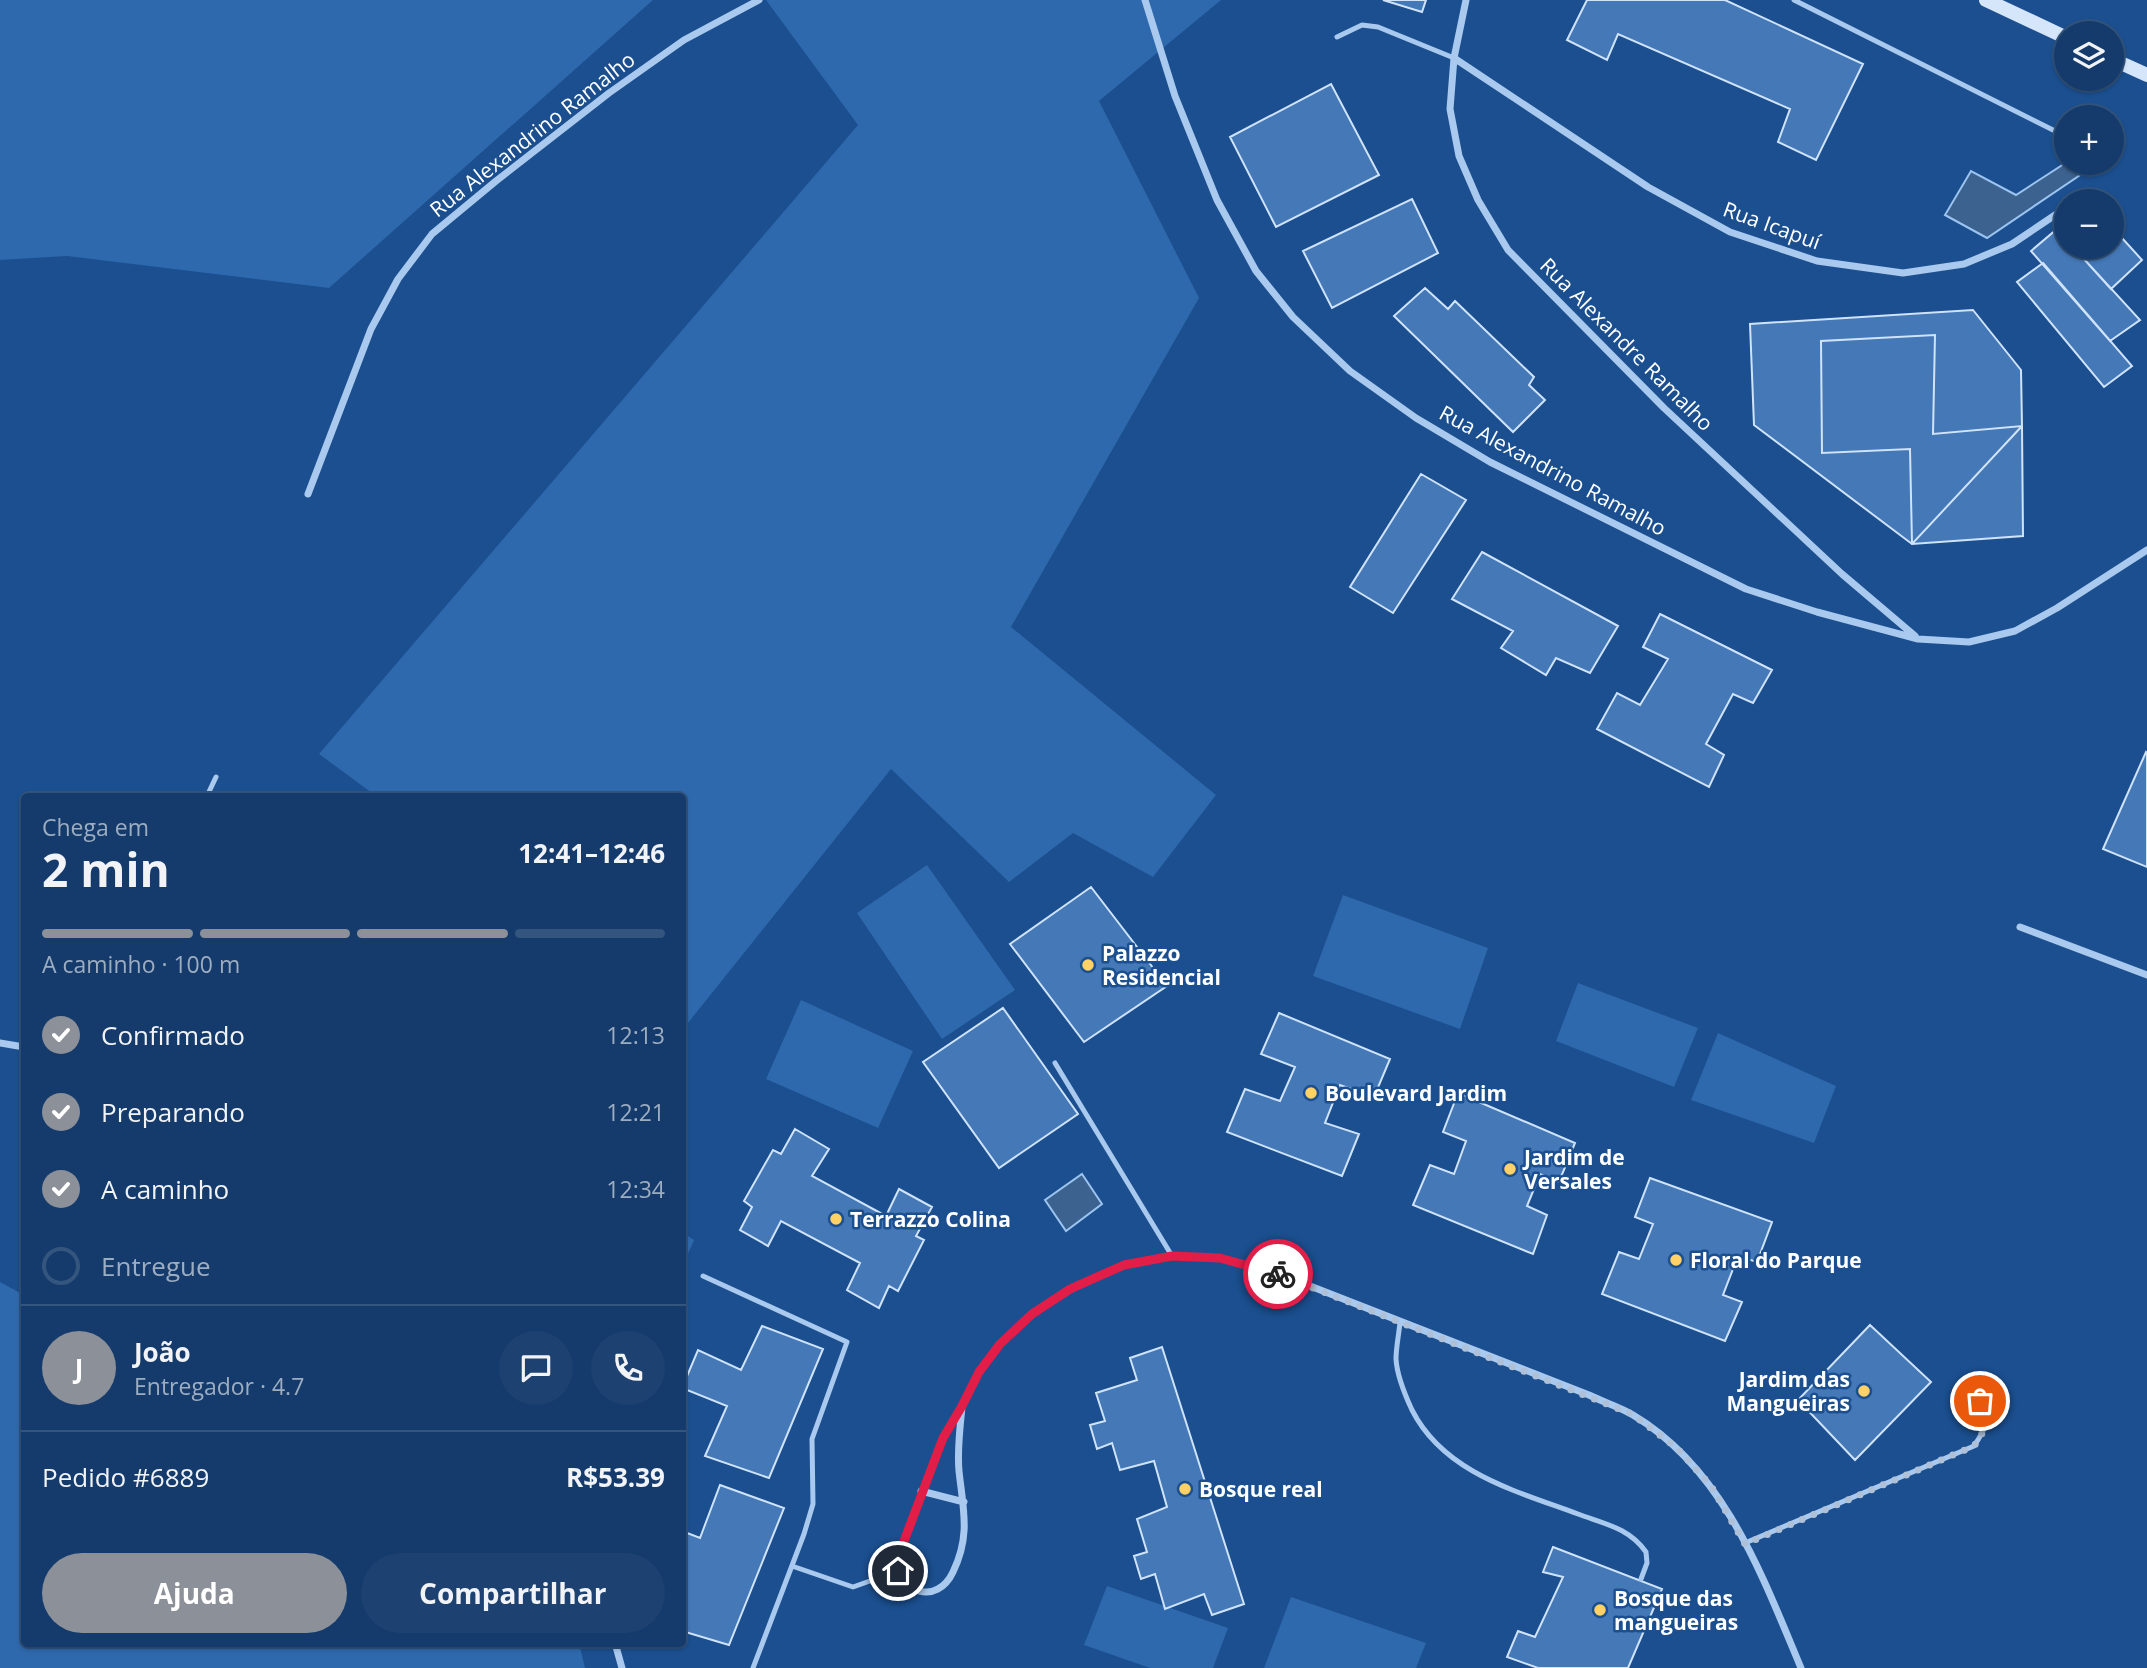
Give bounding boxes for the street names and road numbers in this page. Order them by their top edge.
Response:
street label: Rua Alexandrino Ramalho [424,45,640,223]
street label: Rua Icapuí [1719,194,1825,256]
street label: Rua Alexandre Ramalho [1534,251,1720,437]
street label: Rua Alexandrino Ramalho [1435,398,1671,542]

